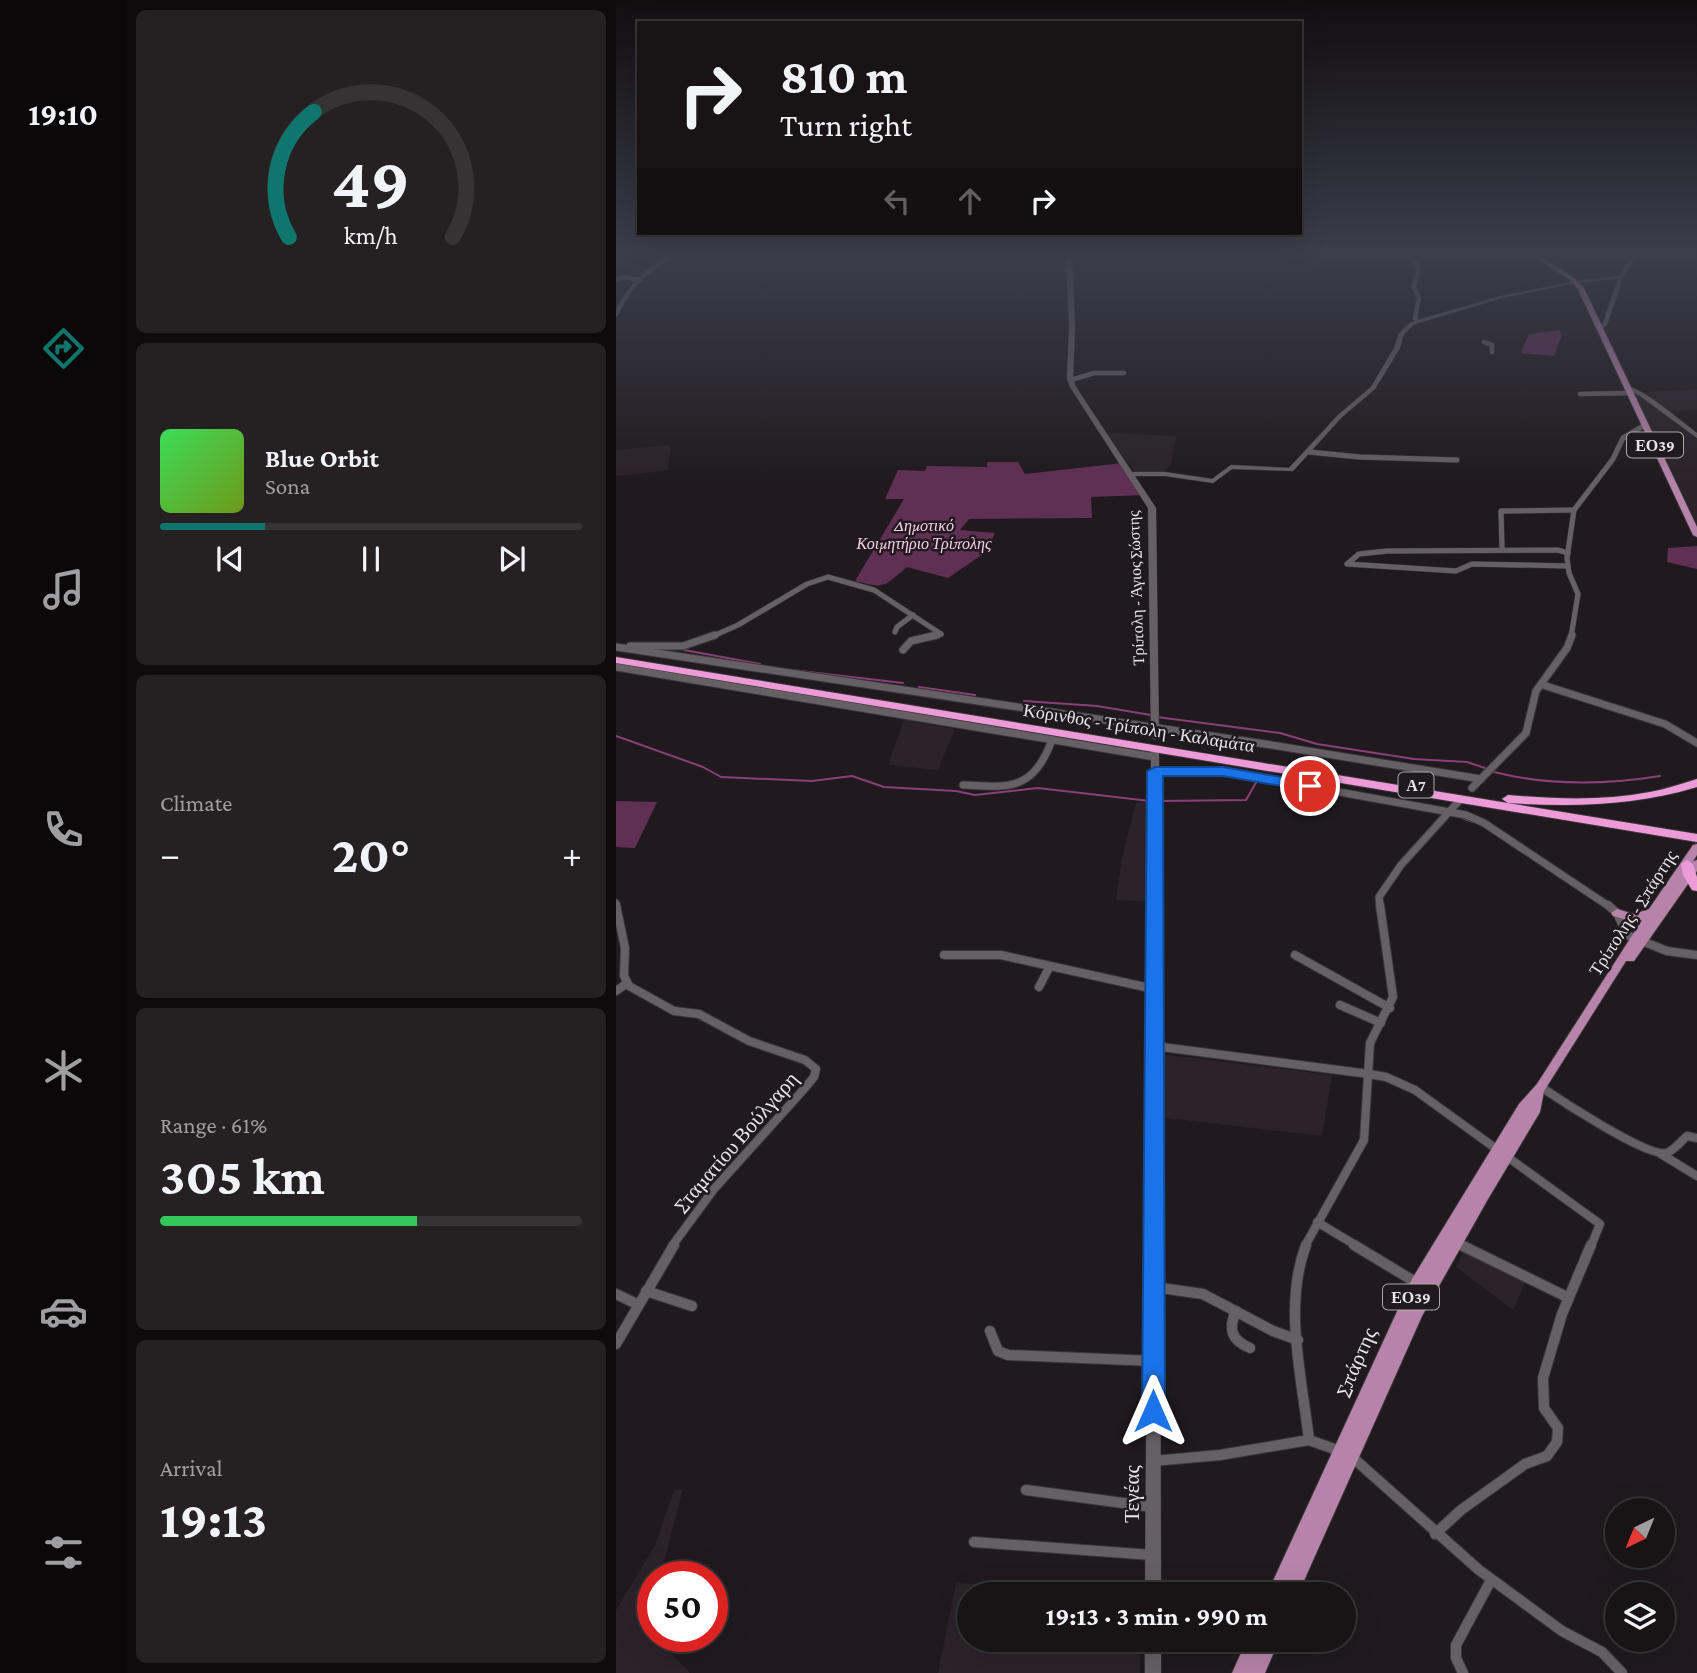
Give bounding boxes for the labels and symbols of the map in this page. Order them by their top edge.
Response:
road number: ΕΟ39 [1627,432,1683,458]
street label: Τρίπολη - Άγιος Σώστης [1125,510,1148,666]
park label: Δημοτικό Κοιμητήριο Τρίπολης [856,517,992,553]
street label: Κόρινθος - Τρίπολη - Καλαμάτα [1022,700,1257,756]
pin [1280,756,1340,816]
road number: Α7 [1398,772,1434,798]
street label: Τρίπολης - Σπάρτης [1585,847,1681,979]
street label: Σταματίου Βούλγαρη [669,1067,803,1217]
road number: ΕΟ39 [1383,1284,1439,1310]
street label: Σπάρτης [1330,1323,1382,1400]
position arrow [1116,1374,1190,1448]
street label: Τεγέας [1120,1465,1144,1523]
north arrow [1605,1498,1675,1568]
speed limit sign: 50 [637,1561,728,1652]

